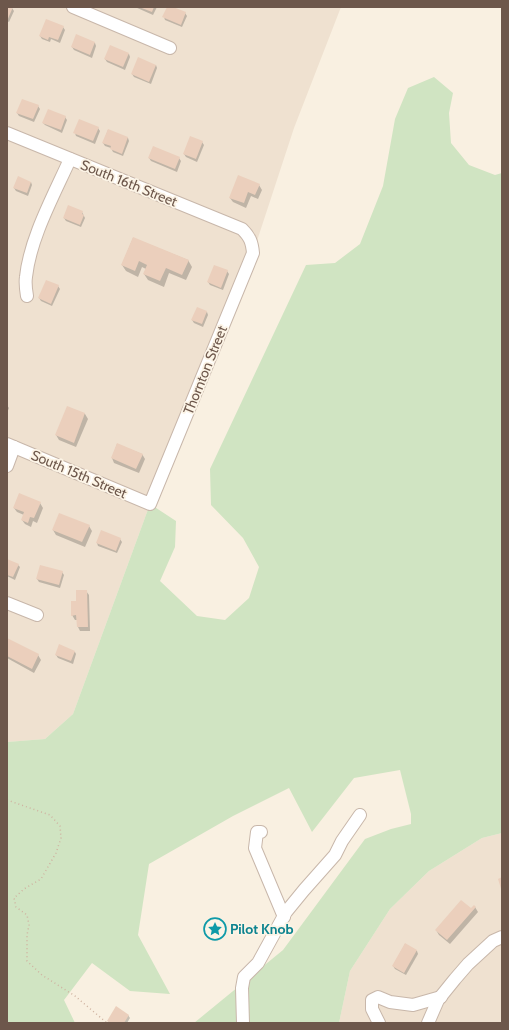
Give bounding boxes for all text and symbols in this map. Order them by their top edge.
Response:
street label: South 16th Street [78,155,180,211]
street label: Thornton Street [179,323,231,417]
street label: South 15th Street [28,446,130,502]
place icon: Pilot Knob [202,916,228,942]
place label: Pilot Knob [230,920,294,938]

